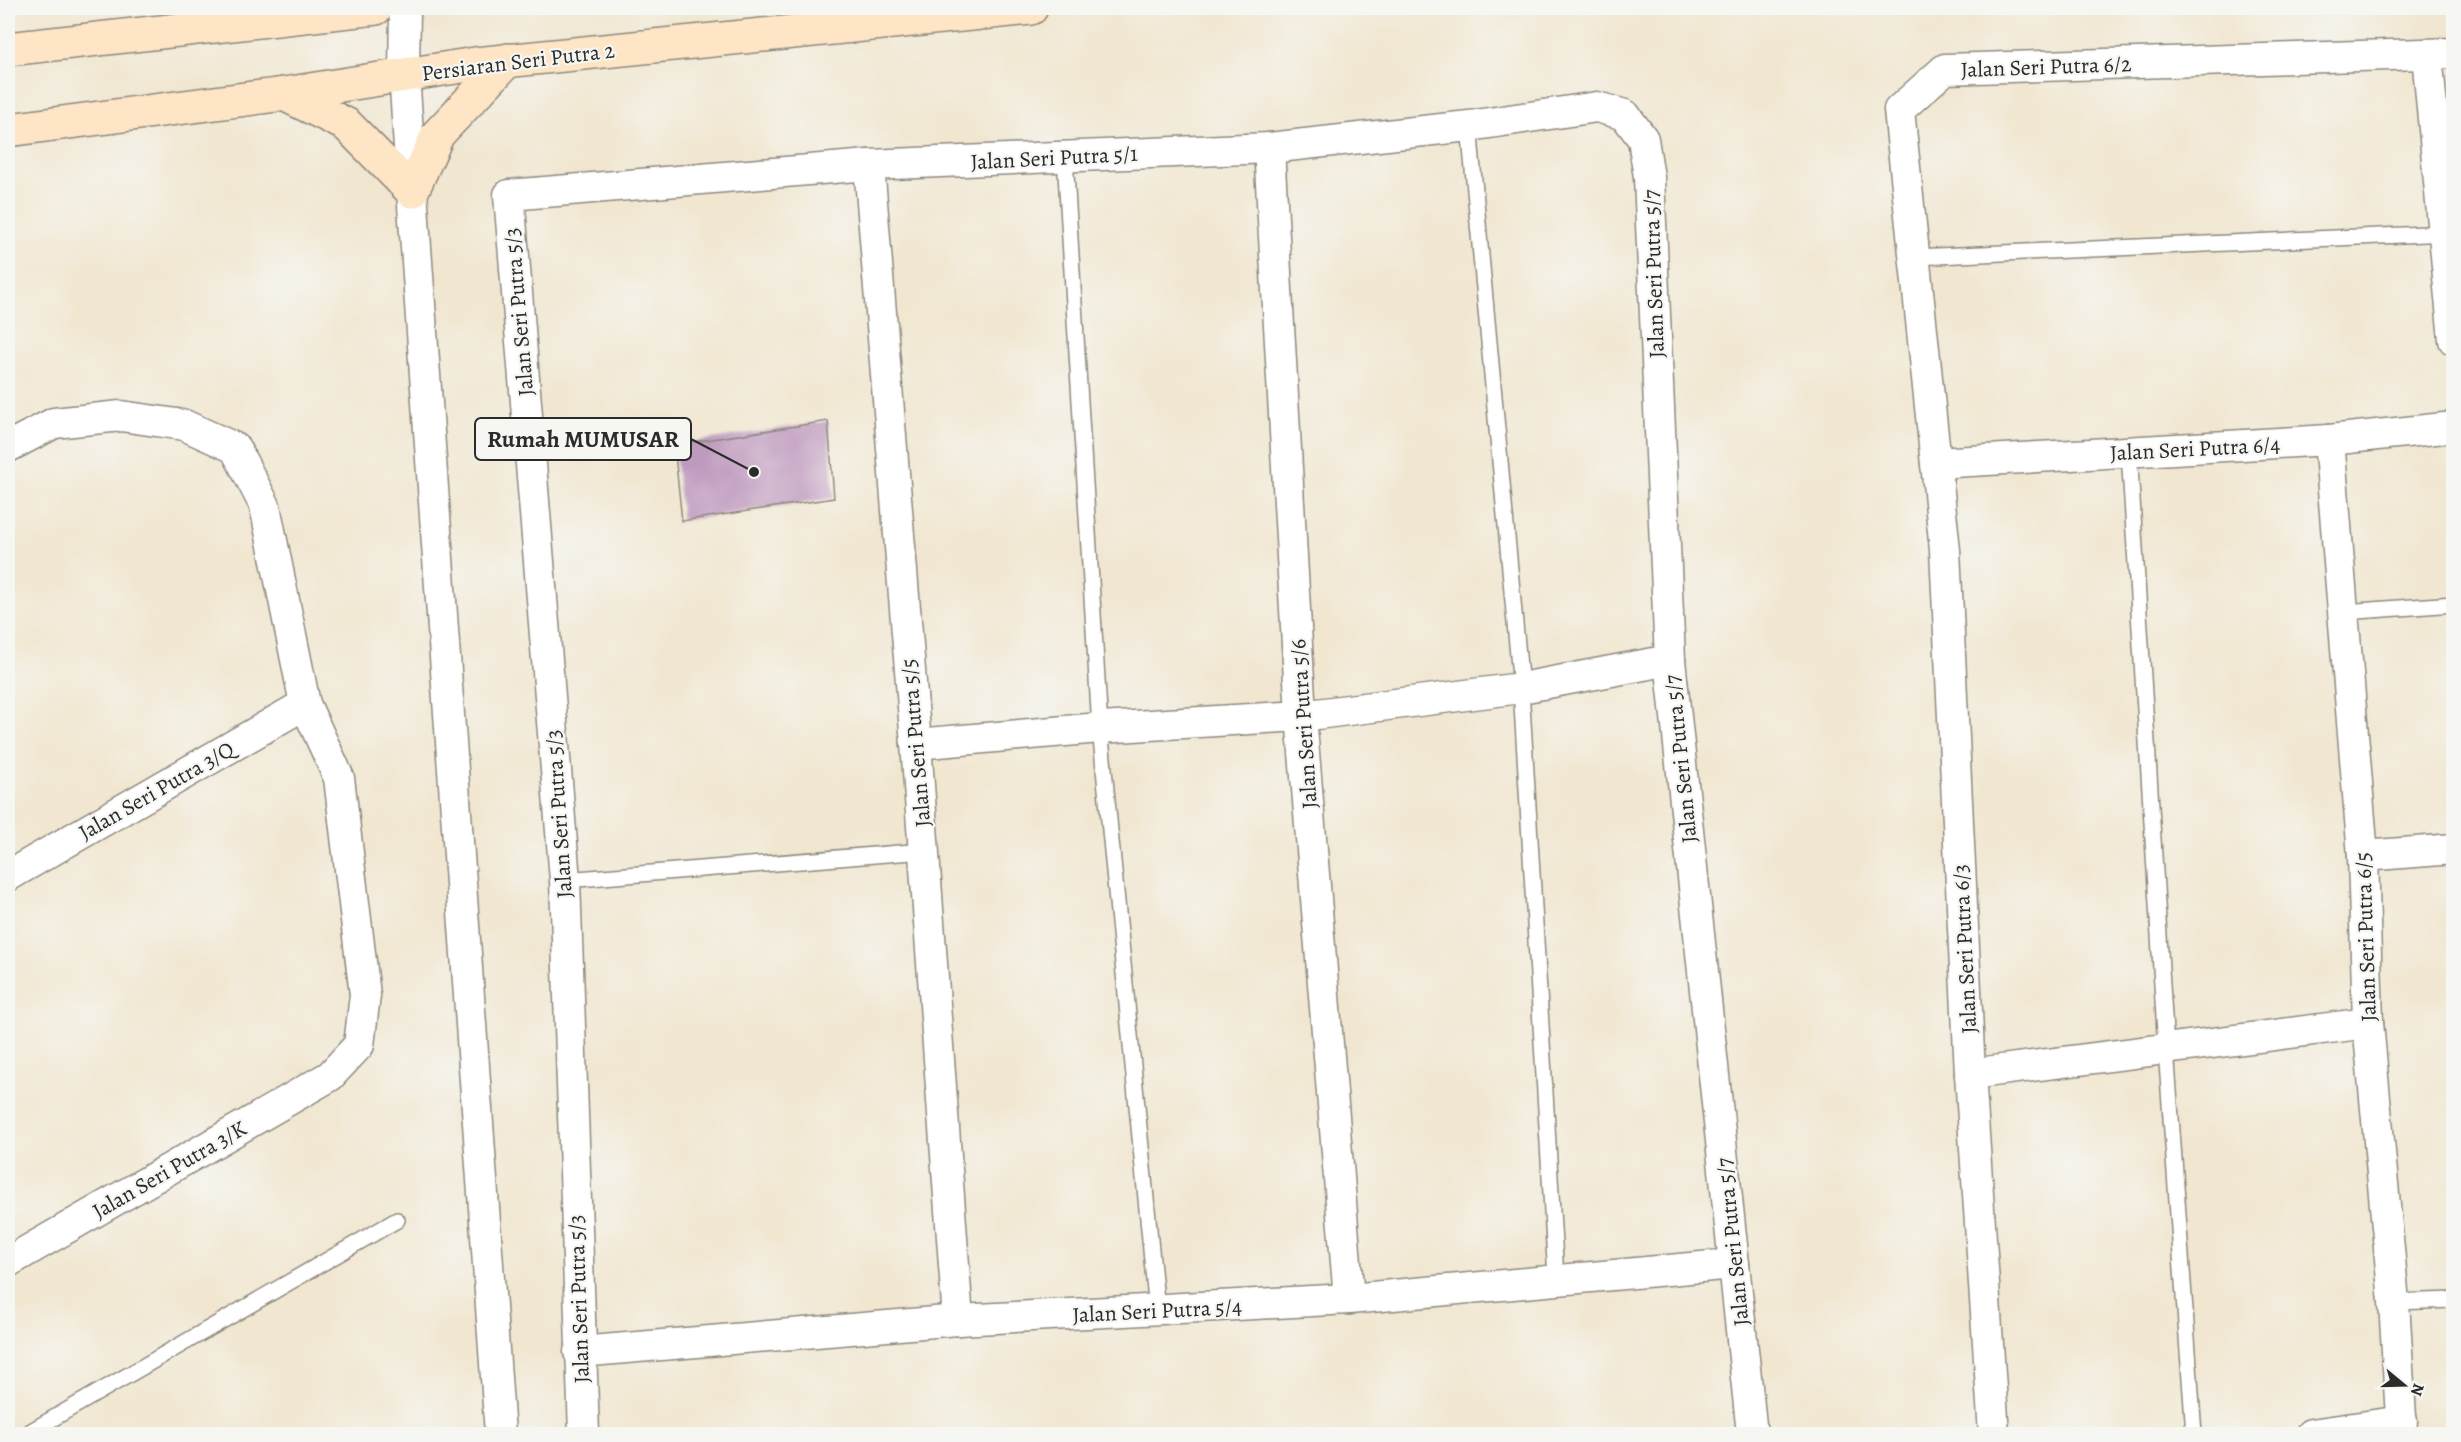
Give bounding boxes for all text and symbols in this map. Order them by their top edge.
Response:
street label: Persiaran Seri Putra 2 [420,35,616,89]
street label: Jalan Seri Putra 6/2 [1960,49,2132,85]
street label: Jalan Seri Putra 5/1 [970,139,1138,177]
street label: Jalan Seri Putra 5/7 [1636,188,1672,359]
street label: Jalan Seri Putra 5/3 [497,227,541,397]
callout: Rumah MUMUSAR [475,418,691,460]
text: Rumah MUMUSAR [487,423,680,455]
street label: Jalan Seri Putra 6/4 [2109,430,2281,468]
street label: Jalan Seri Putra 5/6 [1283,638,1325,810]
street label: Jalan Seri Putra 5/5 [894,657,938,828]
street label: Jalan Seri Putra 5/7 [1657,673,1705,844]
street label: Jalan Seri Putra 5/3 [538,729,580,899]
street label: Jalan Seri Putra 3/Q [73,733,242,848]
street label: Jalan Seri Putra 6/5 [2348,852,2384,1022]
street label: Jalan Seri Putra 6/3 [1946,864,1984,1034]
street label: Jalan Seri Putra 3/K [87,1113,252,1226]
street label: Jalan Seri Putra 5/7 [1709,1156,1757,1327]
street label: Jalan Seri Putra 5/3 [561,1214,597,1384]
street label: Jalan Seri Putra 5/4 [1072,1292,1243,1330]
north arrow [2374,1355,2434,1415]
text: N [2405,1380,2430,1399]

